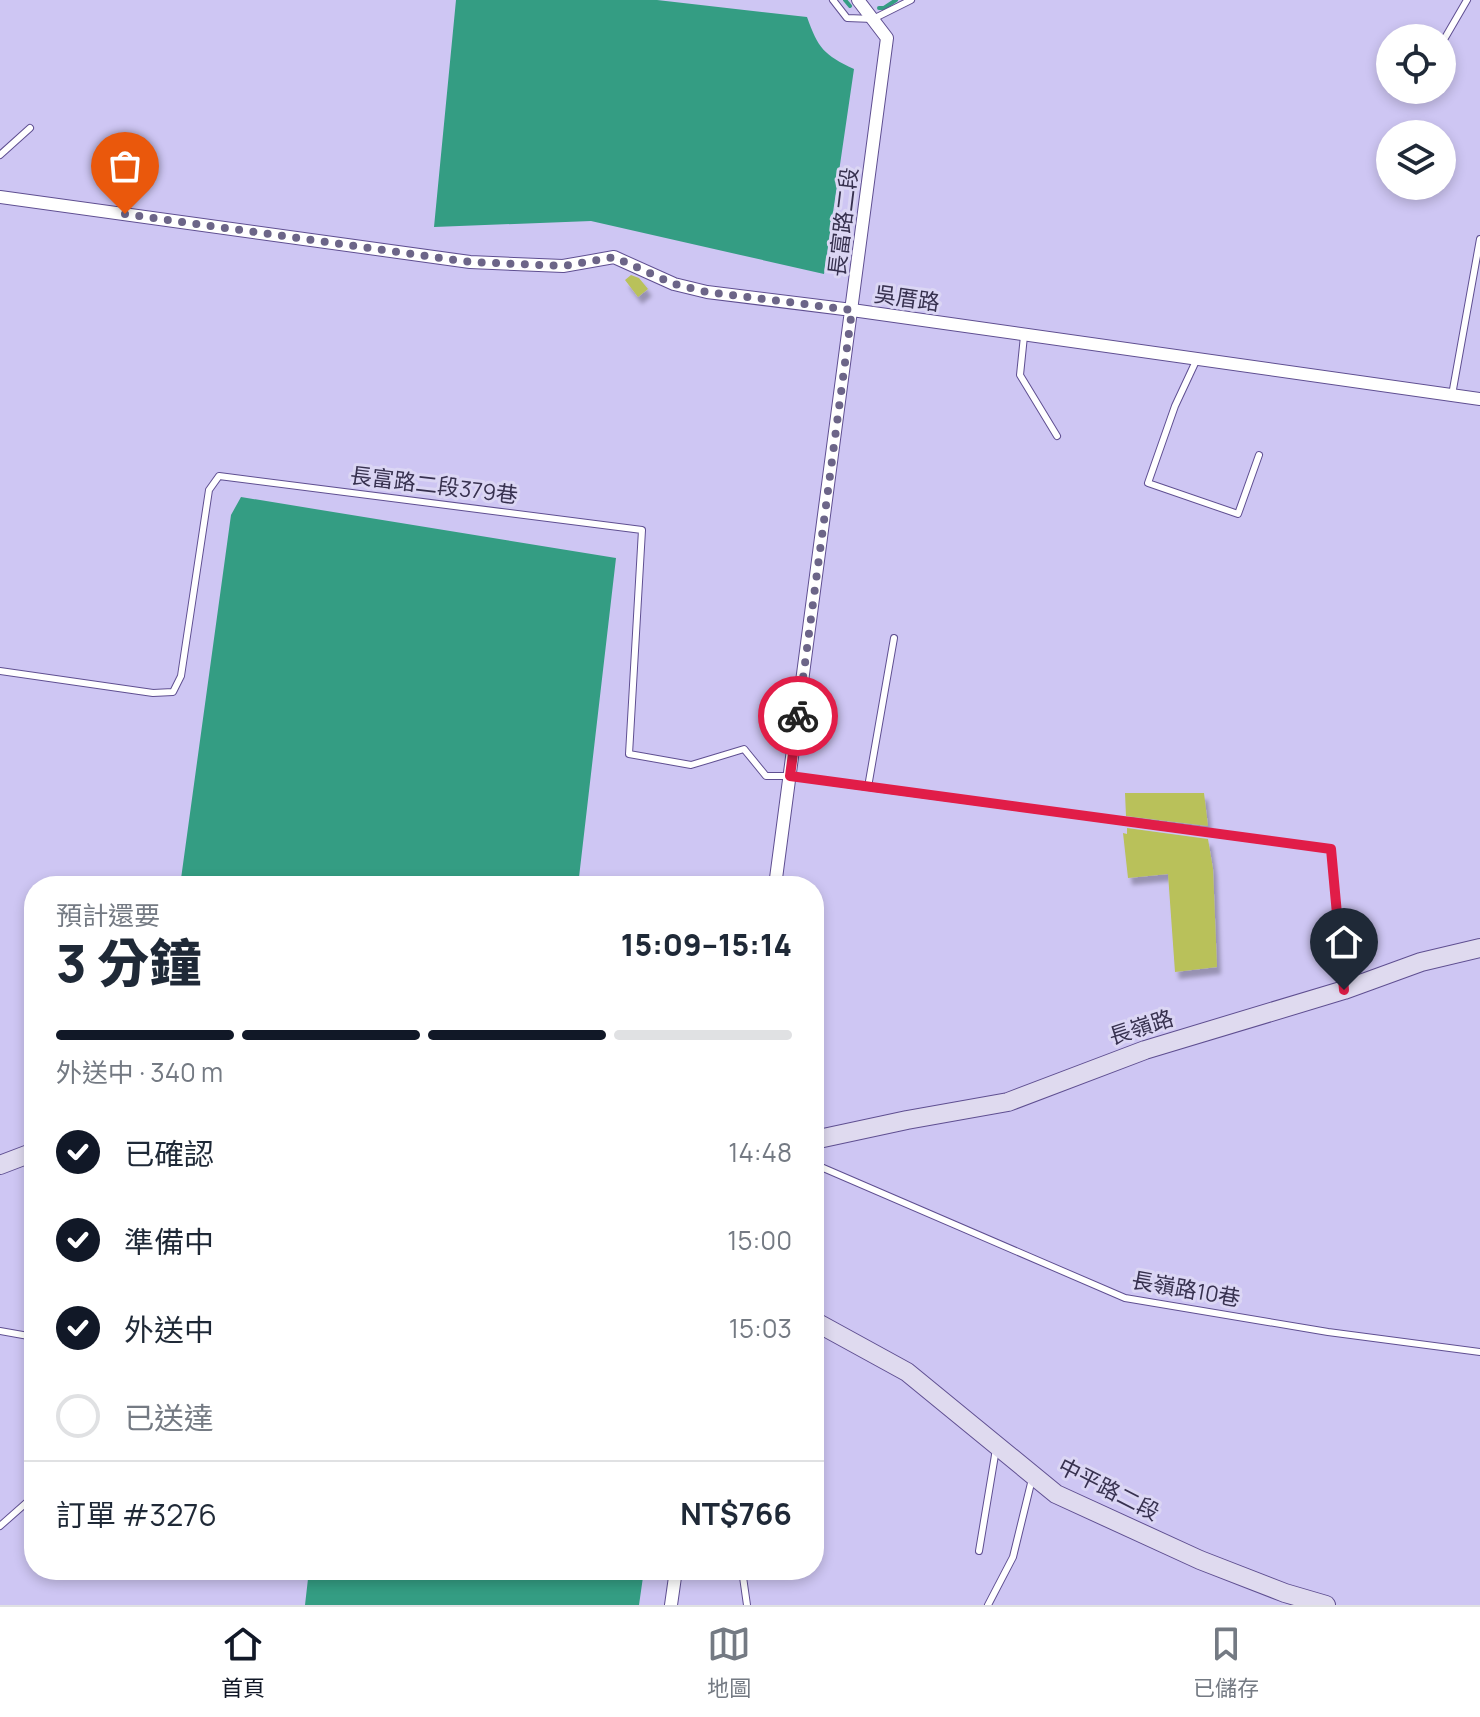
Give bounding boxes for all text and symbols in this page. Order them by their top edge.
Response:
map controls [1376,24,1456,200]
button: locate [1376,24,1456,104]
button: layers [1376,120,1456,200]
pin [91,132,159,214]
icon: bag [103,144,147,188]
street label: 長富路二段 [821,166,865,278]
street label: 吳厝路 [872,279,942,317]
street label: 長富路二段379巷 [348,460,520,510]
courier [758,676,838,756]
icon: bike [776,694,820,738]
text: 預計還要 [56,897,160,933]
pin [1310,908,1378,990]
icon: home [1322,920,1366,964]
text: 15:09–15:14 [621,924,792,965]
text: 3 分鐘 [56,927,201,998]
street label: 長嶺路 [1105,1003,1177,1051]
text: 外送中 · 340 m [56,1054,223,1090]
icon: check [56,1130,100,1174]
text: 已確認 [124,1133,214,1174]
text: 14:48 [728,1134,792,1170]
icon: check [56,1218,100,1262]
text: 準備中 [124,1221,214,1262]
text: 15:00 [727,1222,792,1258]
street label: 長嶺路10巷 [1129,1265,1243,1313]
icon: check [56,1306,100,1350]
text: 外送中 [124,1309,214,1350]
text: 15:03 [729,1310,792,1346]
text: 已送達 [124,1397,214,1438]
street label: 中平路二段 [1053,1451,1165,1527]
text: NT$766 [680,1493,792,1534]
text: 訂單 #3276 [56,1494,217,1535]
tab: 首頁 [221,1622,265,1703]
tab: 地圖 [707,1622,751,1703]
tab: 已儲存 [1193,1622,1259,1703]

